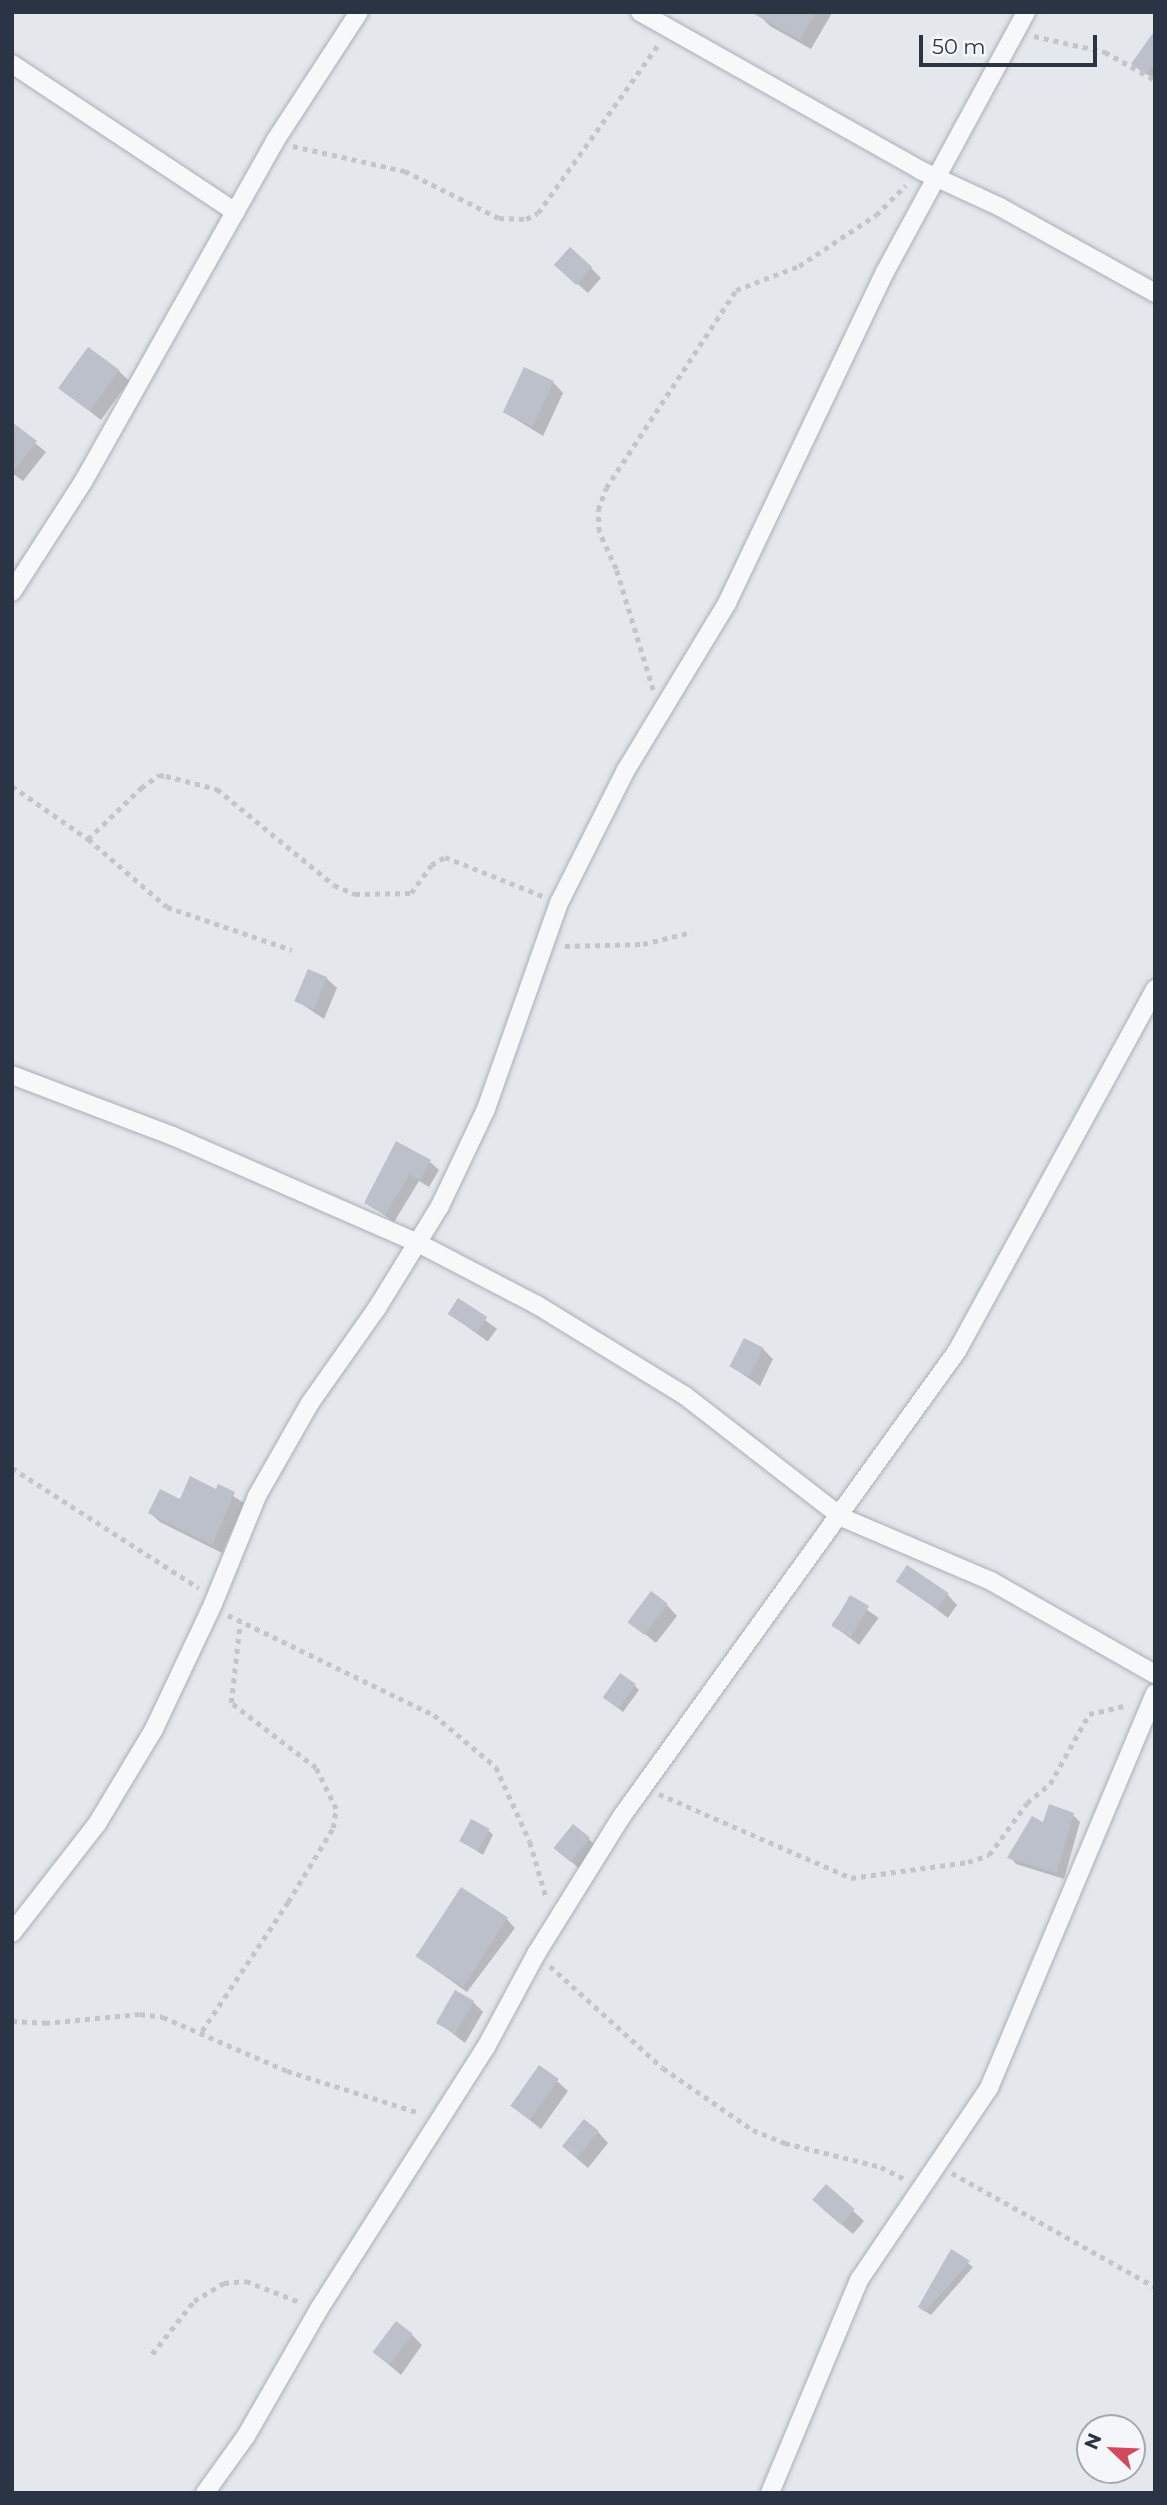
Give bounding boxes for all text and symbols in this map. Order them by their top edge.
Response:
scale bar [922,21,1100,65]
text: 50 m [932,34,986,59]
north arrow [1076,2414,1146,2484]
text: N [1079,2430,1107,2453]

